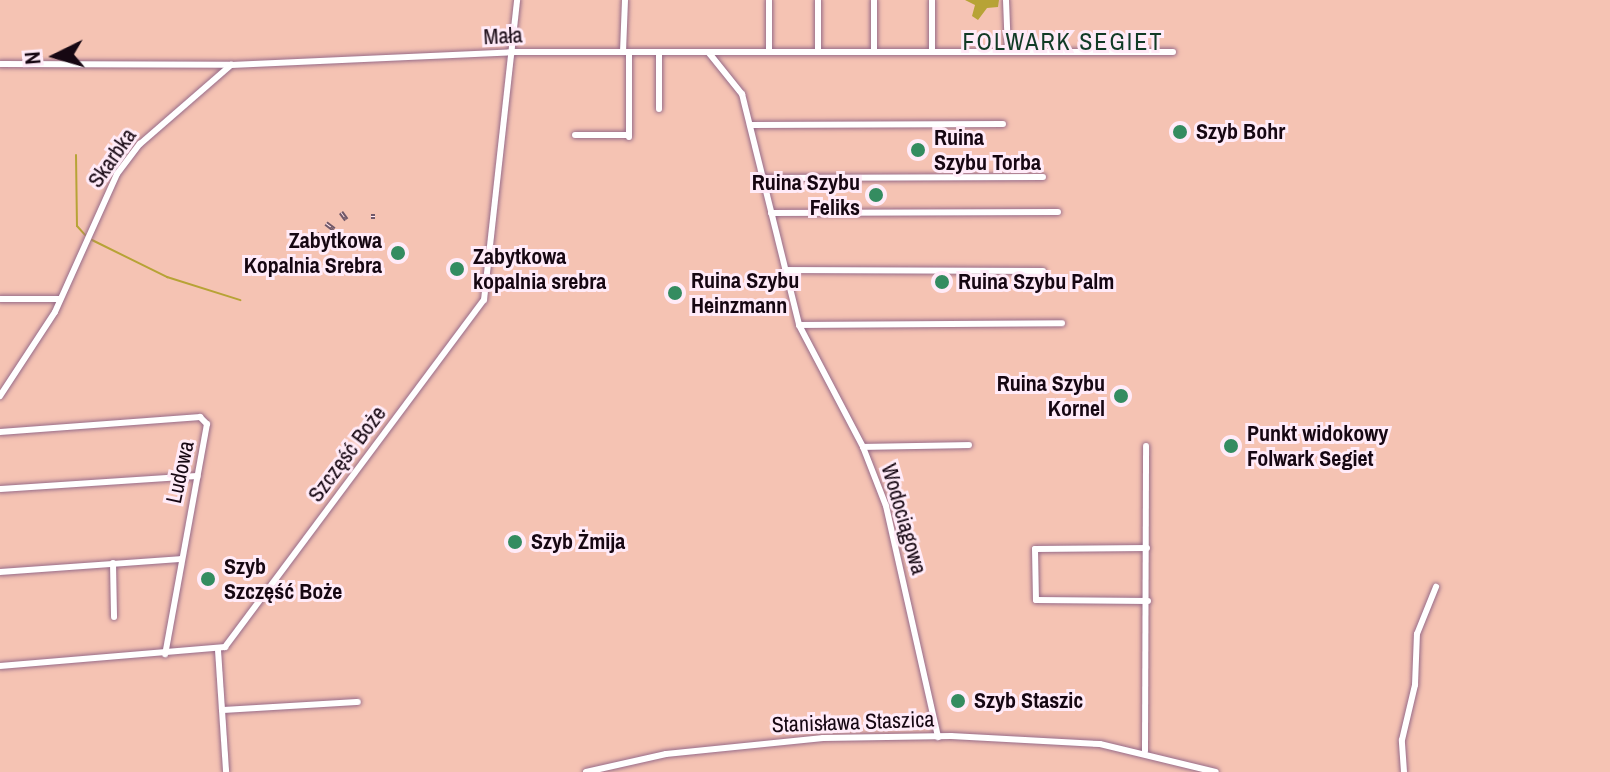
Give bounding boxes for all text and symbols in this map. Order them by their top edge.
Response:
north arrow [16,16,96,96]
street label: Mała [483,22,523,50]
district label: FOLWARK SEGIET [963,28,1163,56]
text: N [17,50,48,66]
place label: Szyb Bohr [1196,119,1285,145]
street label: Skarbka [82,123,142,193]
marker: Szyb Bohr [1171,123,1189,141]
place label: Ruina Szybu Torba [934,124,1041,176]
marker: Ruina Szybu Torba [909,141,927,159]
place label: Ruina Szybu Feliks [752,169,860,220]
marker: Ruina Szybu Feliks [867,186,885,204]
place label: Zabytkowa Kopalnia Srebra [244,227,382,278]
place label: Zabytkowa kopalnia srebra [473,243,606,294]
marker: Zabytkowa Kopalnia Srebra [389,244,407,262]
marker: Zabytkowa kopalnia srebra [448,260,466,278]
place label: Ruina Szybu Heinzmann [691,267,799,318]
place label: Ruina Szybu Palm [958,269,1114,295]
marker: Ruina Szybu Palm [933,273,951,291]
marker: Ruina Szybu Heinzmann [666,284,684,302]
place label: Ruina Szybu Kornel [997,370,1105,422]
marker: Ruina Szybu Kornel [1112,387,1130,405]
street label: Szczęść Boże [302,401,392,507]
place label: Punkt widokowy Folwark Segiet [1247,420,1388,472]
marker: Punkt widokowy Folwark Segiet [1222,437,1240,455]
street label: Ludowa [161,438,199,506]
street label: Wodociągowa [876,461,932,577]
place label: Szyb Żmija [531,529,625,555]
marker: Szyb Żmija [506,533,524,551]
place label: Szyb Szczęść Boże [224,553,342,604]
marker: Szyb Szczęść Boże [199,570,217,588]
place label: Szyb Staszic [974,688,1083,714]
marker: Szyb Staszic [949,692,967,710]
street label: Stanisława Staszica [771,706,935,738]

